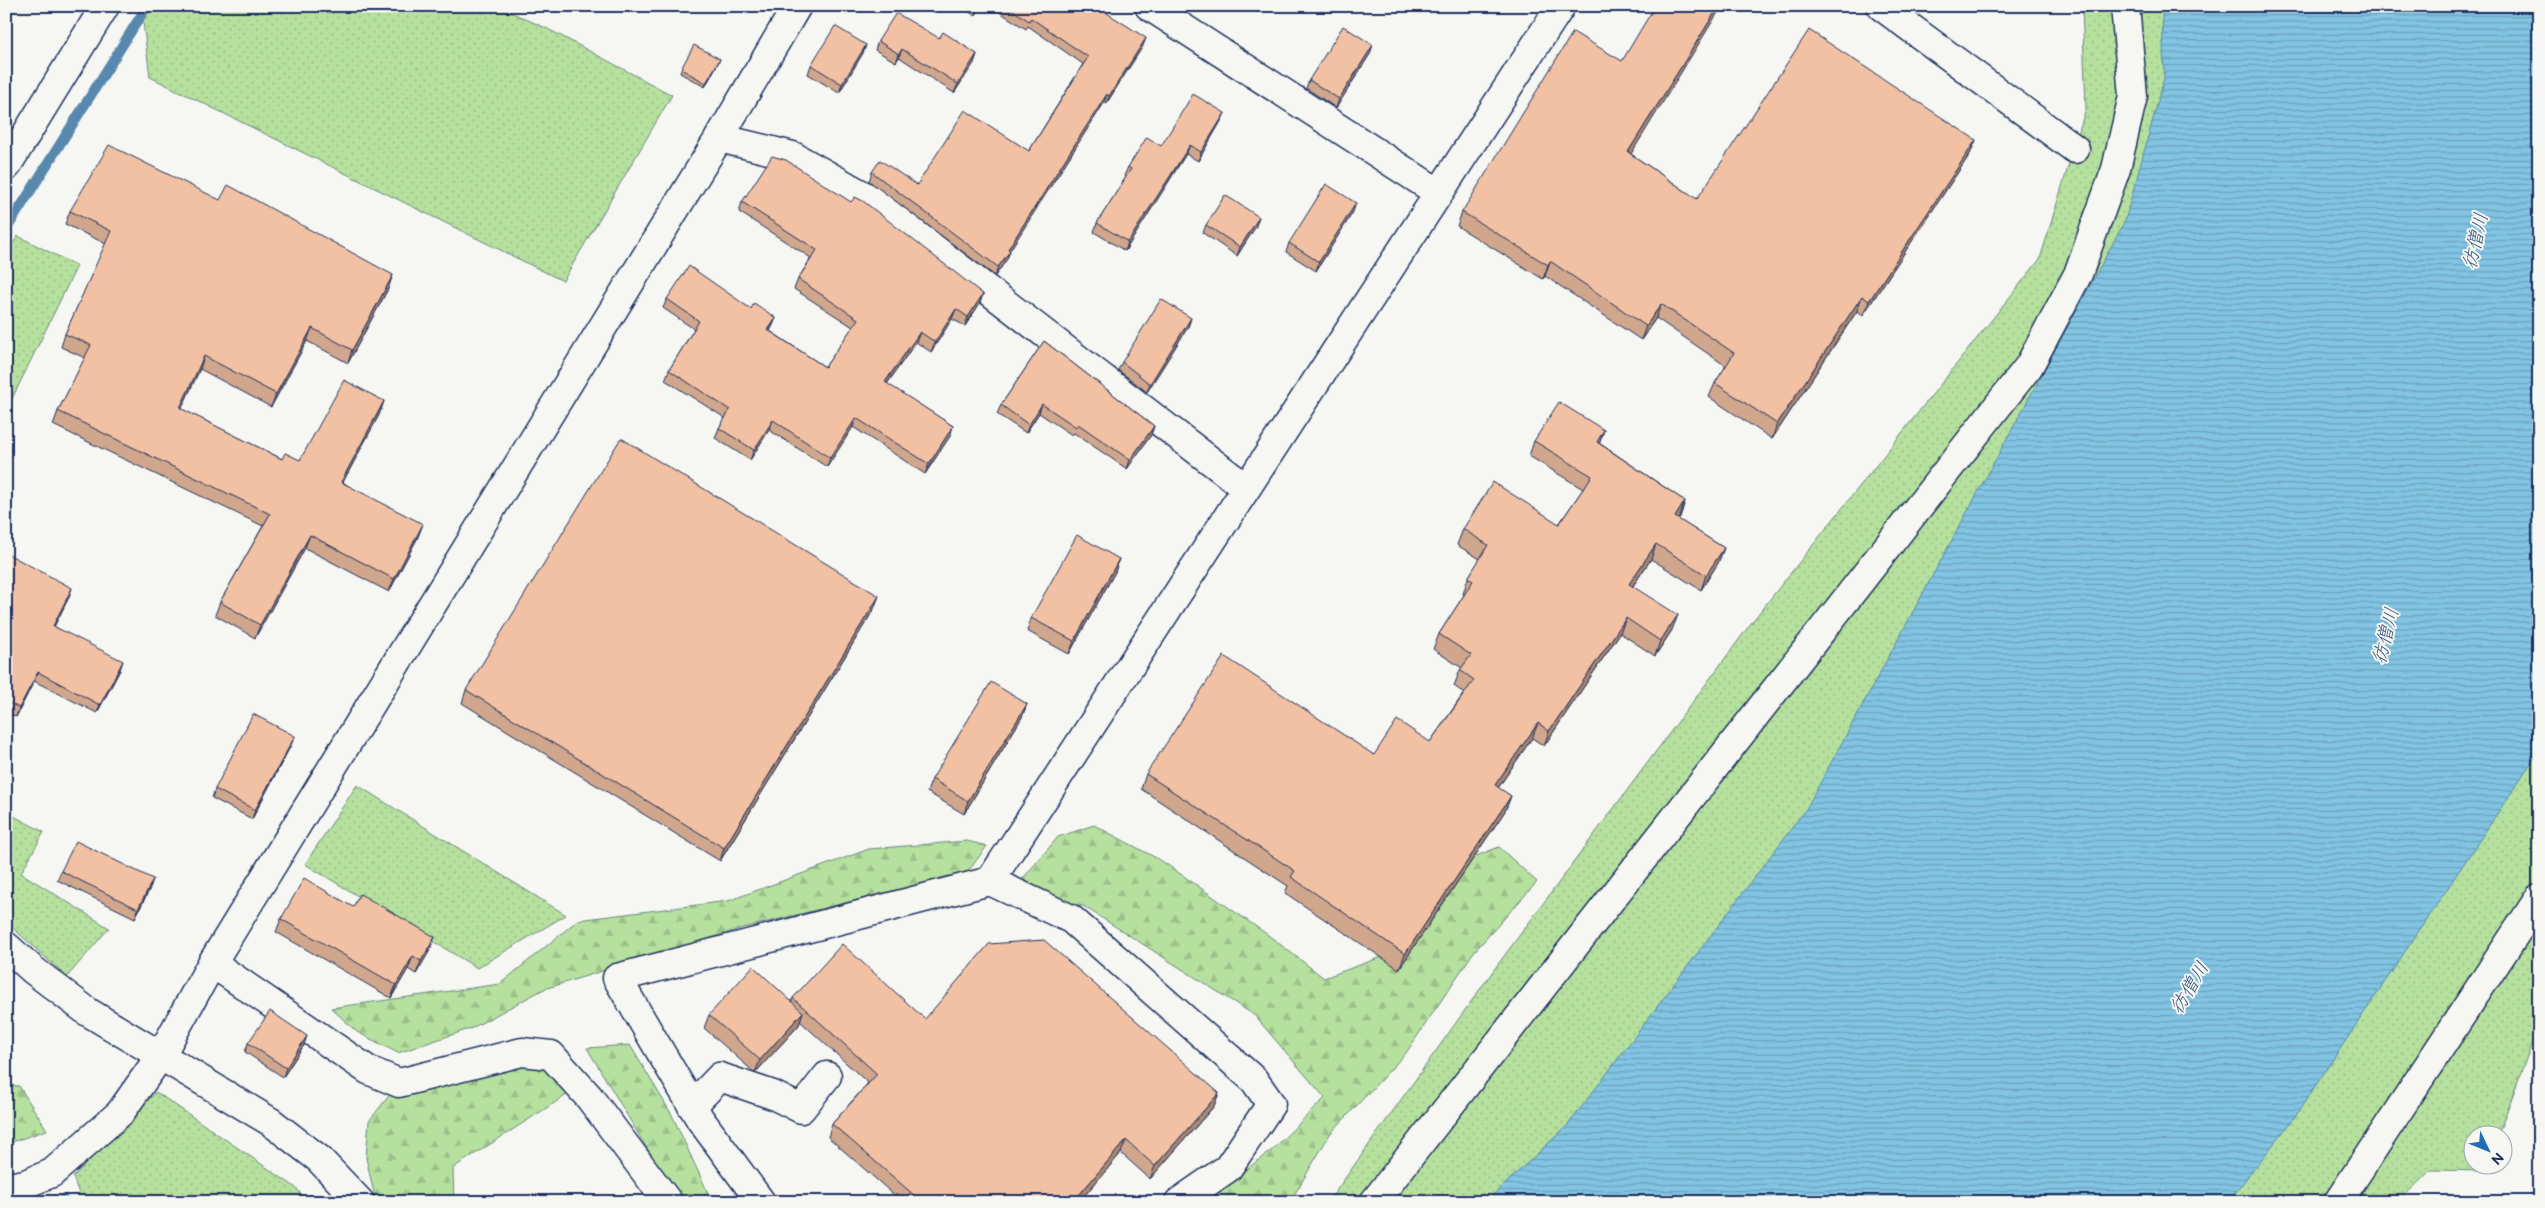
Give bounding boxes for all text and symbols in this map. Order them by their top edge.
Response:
water label: 彷僧川 [2458,211,2494,271]
water label: 彷僧川 [2368,606,2404,666]
water label: 彷僧川 [2165,958,2215,1018]
north arrow [2462,1126,2512,1176]
text: N [2487,1149,2507,1168]

